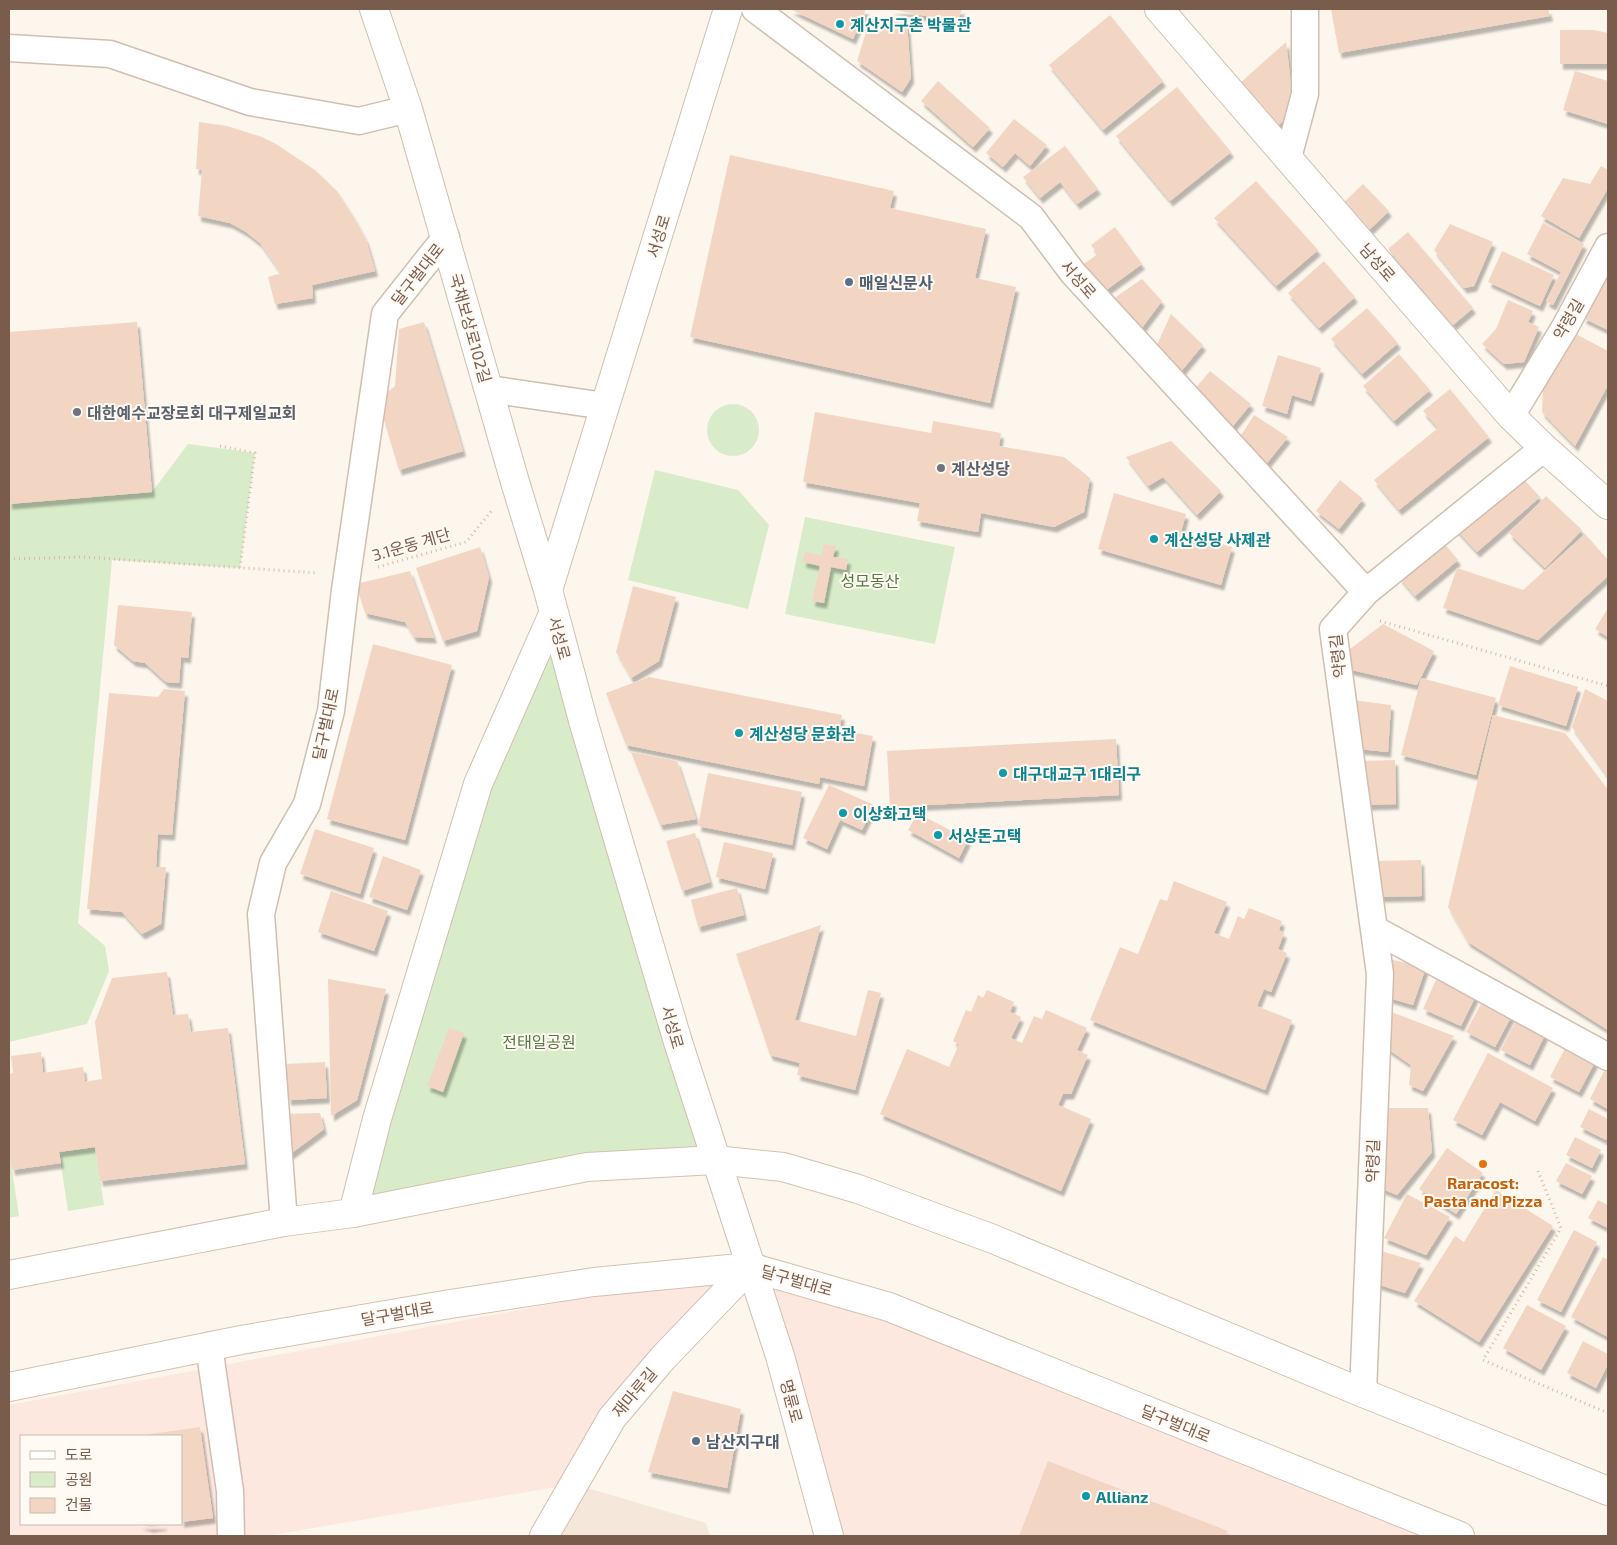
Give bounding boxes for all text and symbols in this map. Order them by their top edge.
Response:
place label: 계산지구촌 박물관 [850,15,971,34]
marker: 계산지구촌 박물관 [834,18,846,30]
street label: 서성로 [642,212,674,260]
street label: 달구벌대로 [387,239,447,309]
street label: 남성로 [1356,239,1400,285]
street label: 서성로 [1057,256,1101,302]
street label: 국채보상로102길 [446,271,496,385]
place label: 매일신문사 [859,273,933,292]
marker: 매일신문사 [843,276,855,288]
street label: 약령길 [1549,295,1587,343]
place label: 대한예수교장로회 대구제일교회 [87,403,297,422]
marker: 대한예수교장로회 대구제일교회 [71,406,83,418]
place label: 계산성당 [951,459,1010,478]
marker: 계산성당 [935,462,947,474]
street label: 3.1운동 계단 [370,524,453,564]
place label: 계산성당 사제관 [1164,530,1271,549]
marker: 계산성당 사제관 [1148,533,1160,545]
park label: 성모동산 [841,571,900,590]
street label: 서성로 [545,614,575,662]
street label: 약령길 [1325,633,1349,679]
street label: 달구벌대로 [308,686,342,762]
place label: 계산성당 문화관 [749,724,856,743]
marker: 계산성당 문화관 [733,727,745,739]
place label: 대구대교구 1대리구 [1013,764,1141,783]
marker: 대구대교구 1대리구 [997,767,1009,779]
place label: 이상화고택 [853,804,927,823]
marker: 이상화고택 [837,807,849,819]
place label: 서상돈고택 [948,826,1022,845]
marker: 서상돈고택 [932,829,944,841]
street label: 서성로 [658,1003,688,1051]
park label: 전태일공원 [502,1032,576,1051]
street label: 약령길 [1362,1139,1382,1183]
marker: Raracost: Pasta and Pizza [1477,1158,1489,1170]
place label: Raracost: Pasta and Pizza [1424,1173,1542,1210]
street label: 달구벌대로 [759,1261,835,1299]
street label: 달구벌대로 [359,1297,435,1329]
street label: 재마루길 [608,1363,660,1421]
street label: 명륜로 [777,1377,807,1425]
street label: 달구벌대로 [1138,1400,1214,1446]
place label: 남산지구대 [706,1432,780,1451]
legend [20,1435,182,1525]
marker: 남산지구대 [690,1435,702,1447]
text: 도로 [65,1445,93,1463]
text: 공원 [65,1470,93,1488]
place label: Allianz [1096,1487,1149,1506]
marker: Allianz [1080,1490,1092,1502]
text: 건물 [65,1495,93,1513]

